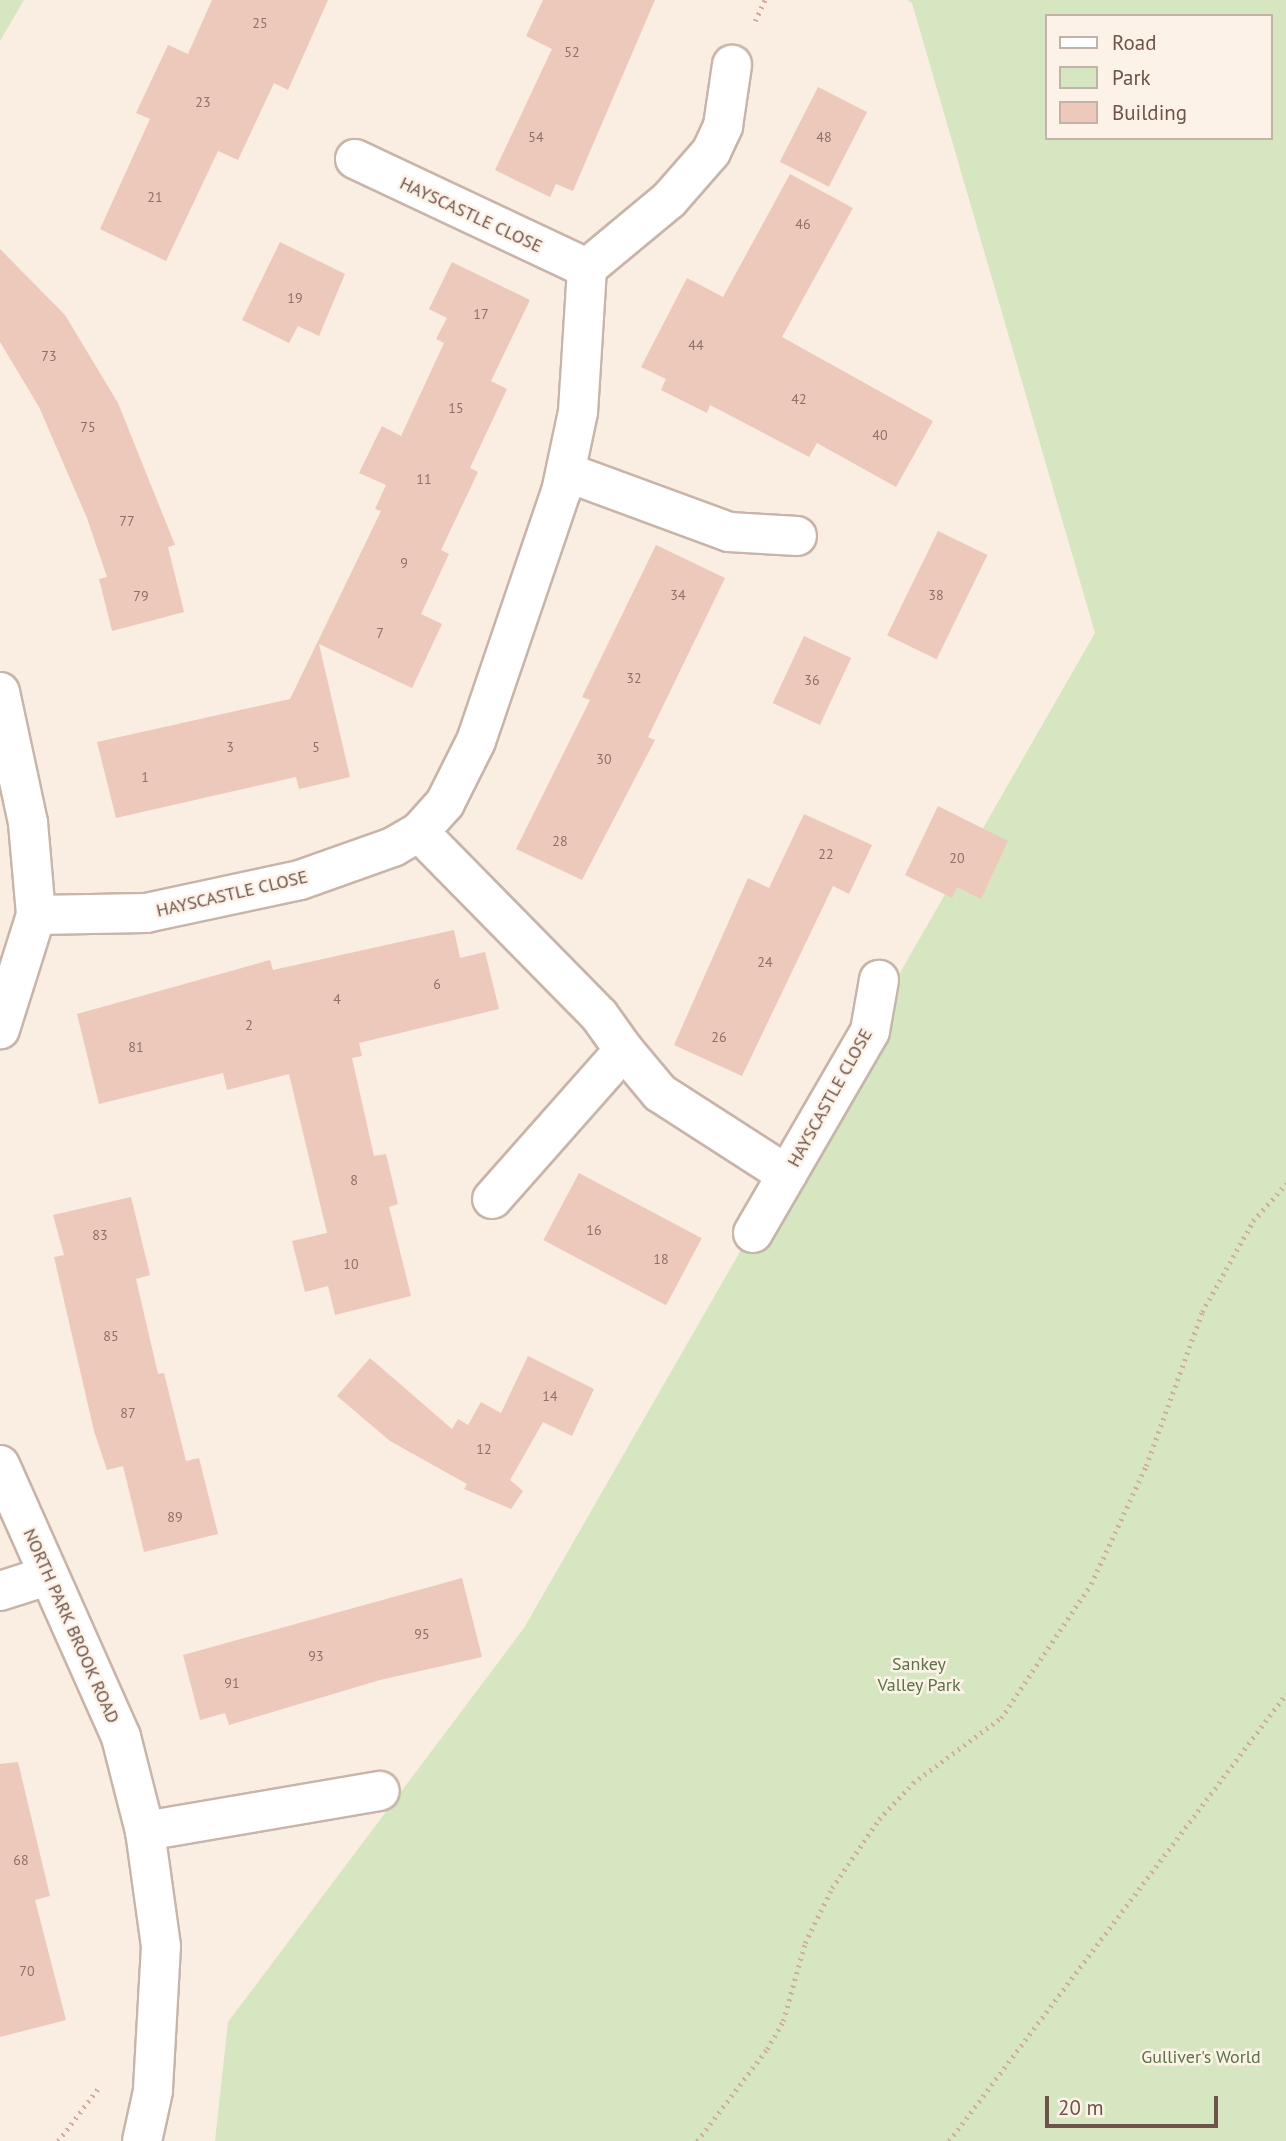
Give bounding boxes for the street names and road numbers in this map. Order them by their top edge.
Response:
street label: HAYSCASTLE CLOSE [396,173,546,257]
street label: HAYSCASTLE CLOSE [154,866,310,922]
street label: HAYSCASTLE CLOSE [783,1025,877,1171]
street label: NORTH PARK BROOK ROAD [18,1525,124,1727]

